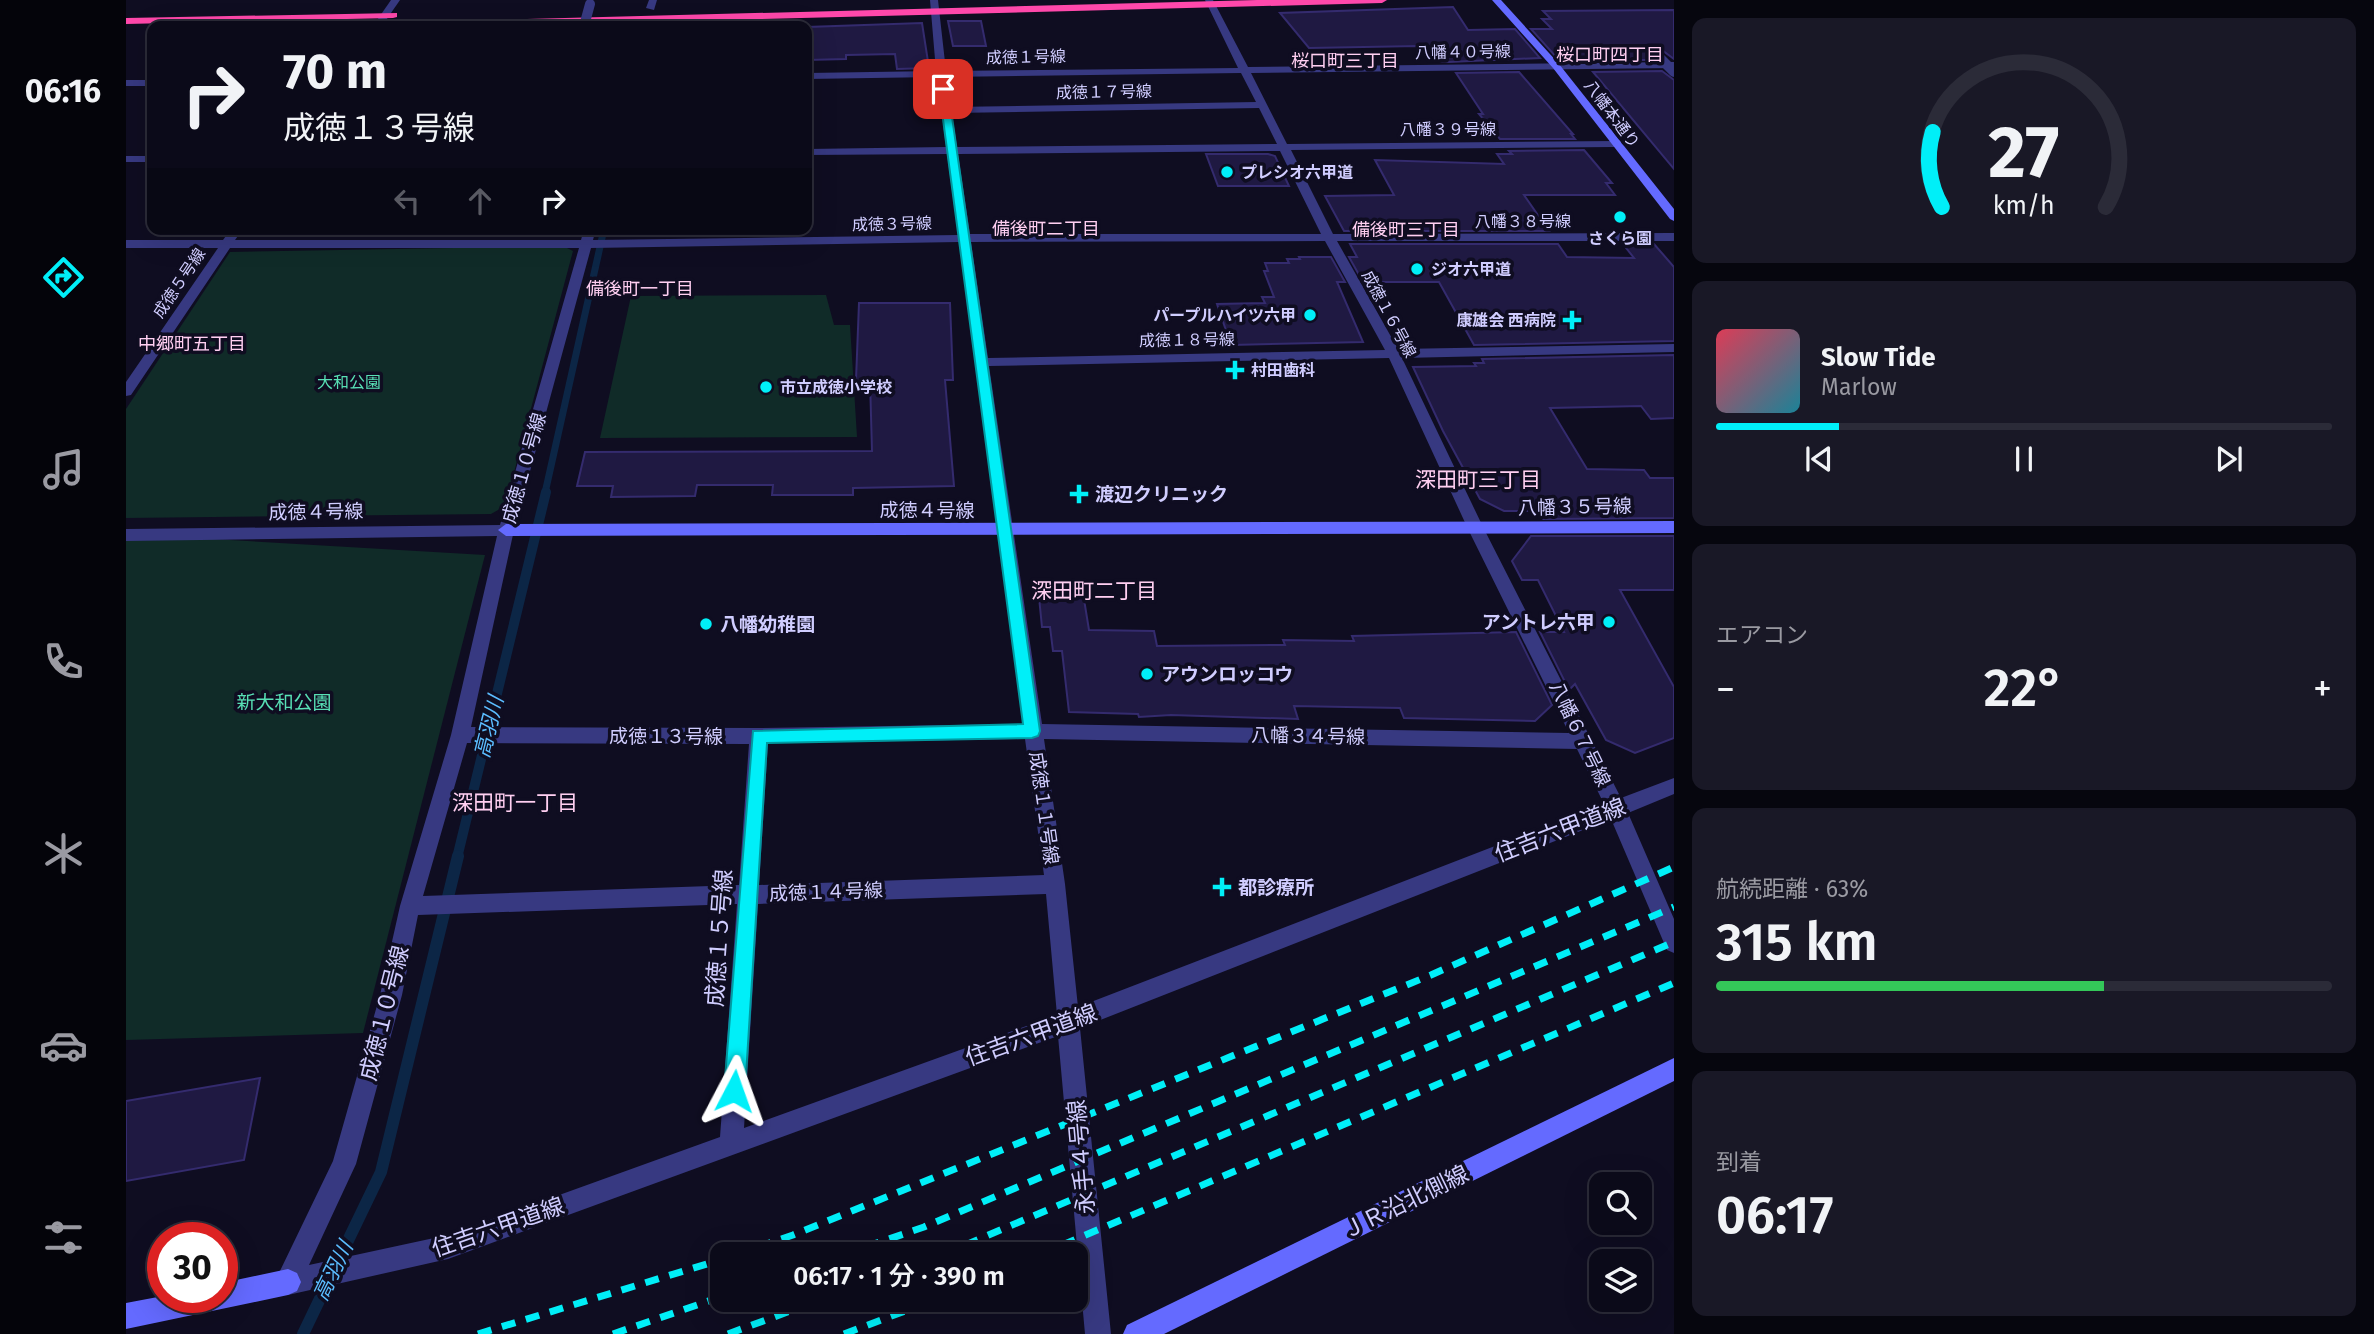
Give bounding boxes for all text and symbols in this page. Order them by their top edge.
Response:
text: 70 m [283,42,387,101]
street label: 八幡４０号線 [1415,42,1511,62]
district label: 桜口町四丁目 [1556,44,1664,66]
street label: 成徳１号線 [986,47,1066,67]
icon: right [168,49,259,140]
district label: 桜口町三丁目 [1291,50,1399,72]
pin [913,59,973,119]
icon: arrive [924,70,962,108]
text: 06:16 [25,72,101,110]
street label: 八幡本通り [1580,76,1644,152]
street label: 成徳１７号線 [1056,82,1152,102]
text: 成徳１３号線 [283,109,475,147]
text: 27 [1989,109,2059,196]
street label: 八幡３９号線 [1400,120,1496,139]
place label: プレシオ六甲道 [1241,163,1353,182]
marker: プレシオ六甲道 [1219,164,1235,180]
icon: left [388,182,426,220]
icon: ahead [461,182,499,220]
icon: right [534,182,572,220]
text: km/h [1993,190,2055,220]
marker: さくら園 [1612,209,1628,225]
street label: 八幡３８号線 [1475,212,1571,231]
street label: 成徳３号線 [852,214,932,234]
district label: 備後町二丁目 [992,218,1100,240]
district label: 備後町三丁目 [1352,219,1460,241]
place label: さくら園 [1588,229,1652,248]
street label: 成徳５号線 [149,245,209,321]
icon: directions [39,253,88,302]
place label: ジオ六甲道 [1431,260,1511,279]
marker: ジオ六甲道 [1409,261,1425,277]
street label: 成徳１６号線 [1358,267,1420,361]
district label: 備後町一丁目 [586,278,694,300]
place label: パープルハイツ六甲 [1153,306,1296,325]
marker: パープルハイツ六甲 [1302,307,1318,323]
marker: 康雄会 西病院 [1562,310,1582,330]
place label: 康雄会 西病院 [1456,311,1556,330]
street label: 成徳１８号線 [1139,330,1235,350]
district label: 中郷町五丁目 [138,333,246,355]
text: Slow Tide [1821,342,1936,373]
marker: 村田歯科 [1225,360,1245,380]
place label: 村田歯科 [1251,361,1315,380]
park label: 大和公園 [317,373,381,392]
text: Marlow [1821,373,1897,401]
place label: 市立成徳小学校 [780,378,892,397]
marker: 市立成徳小学校 [758,379,774,395]
street label: 成徳１０号線 [497,410,551,526]
icon: previous [1800,440,1838,478]
icon: pause [2005,440,2043,478]
icon: next [2210,440,2248,478]
icon: music [39,445,88,494]
district label: 深田町三丁目 [1415,467,1541,493]
place label: 渡辺クリニック [1095,483,1228,506]
marker: 渡辺クリニック [1069,484,1089,504]
street label: 八幡３５号線 [1518,495,1632,519]
street label: 成徳４号線 [879,499,975,522]
street label: 成徳４号線 [268,500,364,524]
district label: 深田町二丁目 [1031,578,1157,604]
place label: アントレ六甲 [1482,611,1595,634]
place label: 八幡幼稚園 [720,613,815,636]
marker: アントレ六甲 [1601,614,1617,630]
marker: 八幡幼稚園 [698,616,714,632]
text: エアコン [1716,621,1808,649]
icon: phone [39,637,88,686]
text: 22° [1984,657,2064,720]
place label: アウンロッコウ [1161,663,1293,686]
marker: アウンロッコウ [1139,666,1155,682]
text: − [1716,666,1735,712]
text: + [2313,666,2332,712]
street label: 八幡６７号線 [1545,678,1615,790]
park label: 新大和公園 [236,691,332,714]
water label: 高羽川 [469,691,510,761]
street label: 八幡３４号線 [1251,724,1365,748]
street label: 成徳１３号線 [609,725,723,748]
street label: 成徳１１号線 [1025,750,1063,866]
district label: 深田町一丁目 [452,790,578,816]
street label: 住吉六甲道線 [1491,792,1629,868]
icon: climate [39,829,88,878]
street label: 成徳１５号線 [700,868,738,1008]
text: 航続距離 · 63% [1716,875,1868,903]
place label: 都診療所 [1238,876,1314,899]
marker: 都診療所 [1212,877,1232,897]
street label: 成徳１４号線 [769,879,883,905]
text: 315 km [1716,911,1878,974]
street label: 成徳１０号線 [354,943,414,1083]
street label: 住吉六甲道線 [961,998,1101,1072]
icon: car [39,1021,88,1070]
position arrow [697,1054,771,1128]
street label: 永手４号線 [1062,1098,1100,1216]
text: 到着 [1716,1148,1762,1176]
street label: ＪＲ沿北側線 [1337,1159,1473,1245]
map controls [1589,1172,1652,1312]
button: search [1589,1172,1652,1235]
text: 06:17 [1716,1184,1833,1247]
street label: 住吉六甲道線 [428,1191,568,1263]
icon: filters [39,1213,88,1262]
speed limit sign: 30 [147,1222,238,1313]
water label: 高羽川 [308,1235,359,1305]
button: layers [1589,1249,1652,1312]
text: 06:17 · 1 分 · 390 m [793,1261,1005,1292]

